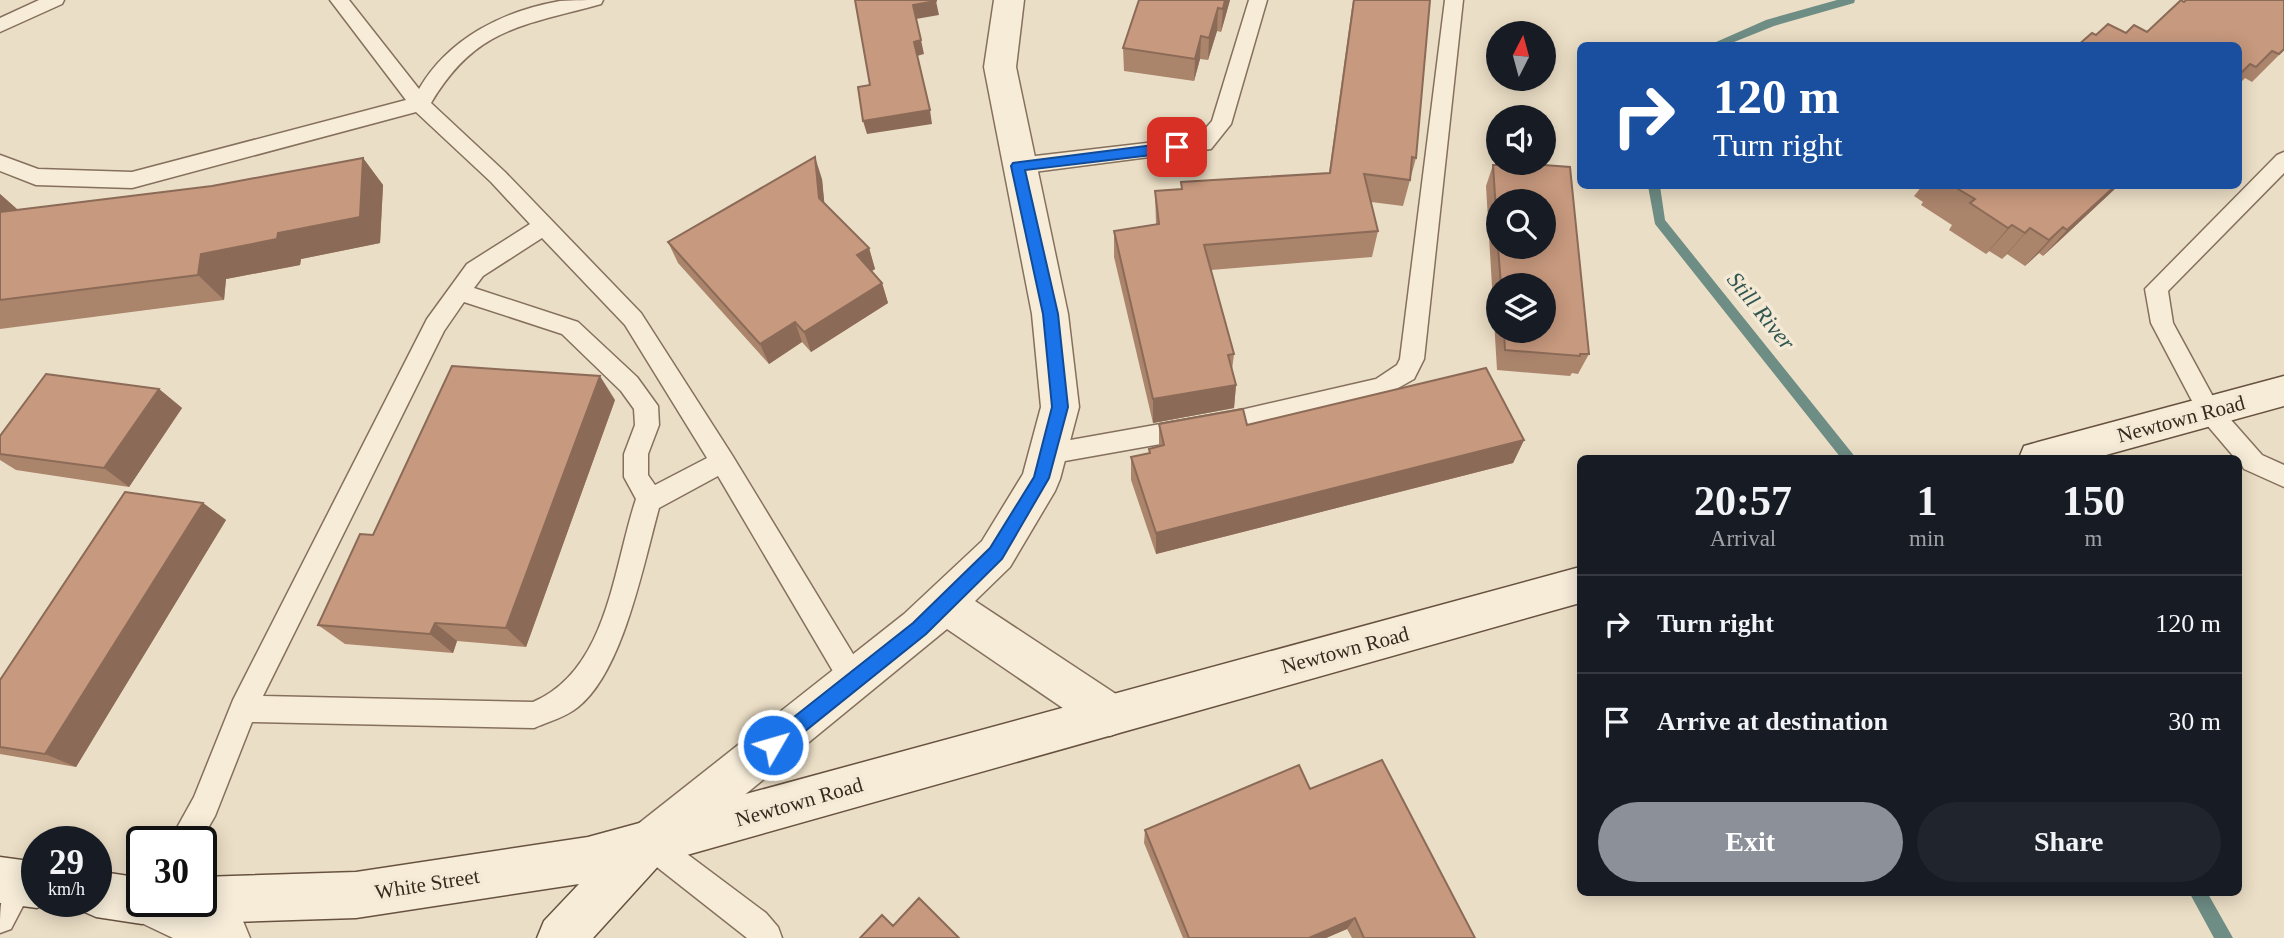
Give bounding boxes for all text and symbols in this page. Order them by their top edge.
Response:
north arrow [1486,21,1556,91]
map controls [1486,21,1556,343]
text: 120 m [1713,69,1840,124]
icon: right [1598,70,1689,161]
button: sound [1486,105,1556,175]
pin [1147,117,1207,177]
text: Turn right [1713,127,1843,163]
icon: arrive [1158,128,1196,166]
button: search [1486,189,1556,259]
water label: Still River [1722,267,1801,356]
button: layers [1486,273,1556,343]
street label: Newtown Road [2115,390,2248,448]
text: 20:57 [1694,478,1792,524]
text: 1 [1916,478,1937,524]
text: 150 [2062,478,2125,524]
text: Arrival [1710,526,1776,551]
text: min [1909,526,1945,551]
text: m [2084,526,2102,551]
icon: right [1598,605,1636,643]
text: Turn right [1657,609,1774,638]
text: 120 m [2155,609,2221,638]
street label: Newtown Road [1279,621,1412,679]
icon: arrive [1598,703,1636,741]
text: Arrive at destination [1657,707,1888,736]
text: 30 m [2168,707,2221,736]
position arrow [736,708,810,782]
street label: Newtown Road [733,772,866,832]
button: Exit [1598,802,1903,882]
button: Share [1917,802,2221,882]
speed limit sign: 30 [126,826,217,917]
text: 29 [49,843,84,882]
street label: White Street [373,864,481,904]
text: km/h [48,879,85,899]

